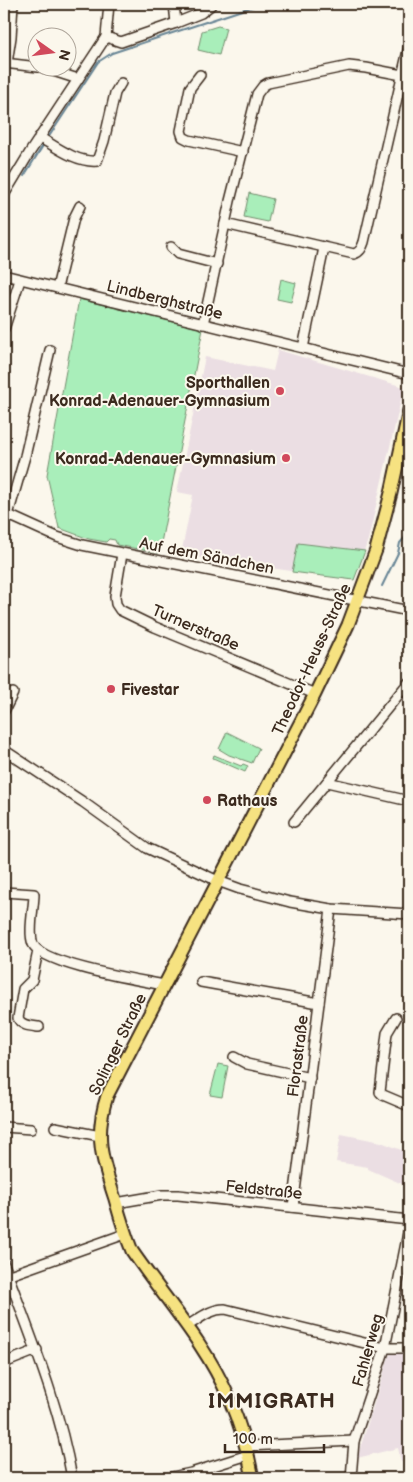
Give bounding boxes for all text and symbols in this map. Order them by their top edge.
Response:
north arrow [28,28,78,78]
text: N [55,48,74,62]
street label: Lindberghstraße [105,277,225,324]
place label: Sporthallen Konrad-Adenauer-Gymnasium [49,374,270,411]
marker: Sporthallen Konrad-Adenauer-Gymnasium [274,385,286,397]
place label: Konrad-Adenauer-Gymnasium [55,450,276,469]
marker: Konrad-Adenauer-Gymnasium [280,452,292,464]
street label: Auf dem Sändchen [138,534,276,579]
street label: Theodor-Heuss-Straße [269,580,356,739]
street label: Turnerstraße [149,601,242,656]
place label: Fivestar [121,681,180,700]
marker: Fivestar [105,683,117,695]
place label: Rathaus [217,792,277,811]
marker: Rathaus [201,794,213,806]
street label: Solinger Straße [85,990,151,1099]
street label: Florastraße [284,1014,313,1098]
street label: Feldstraße [225,1177,304,1204]
street label: Fahlerweg [349,1312,388,1389]
district label: IMMIGRATH [208,1389,336,1414]
scale bar [225,1422,324,1454]
text: 100 m [233,1430,273,1449]

